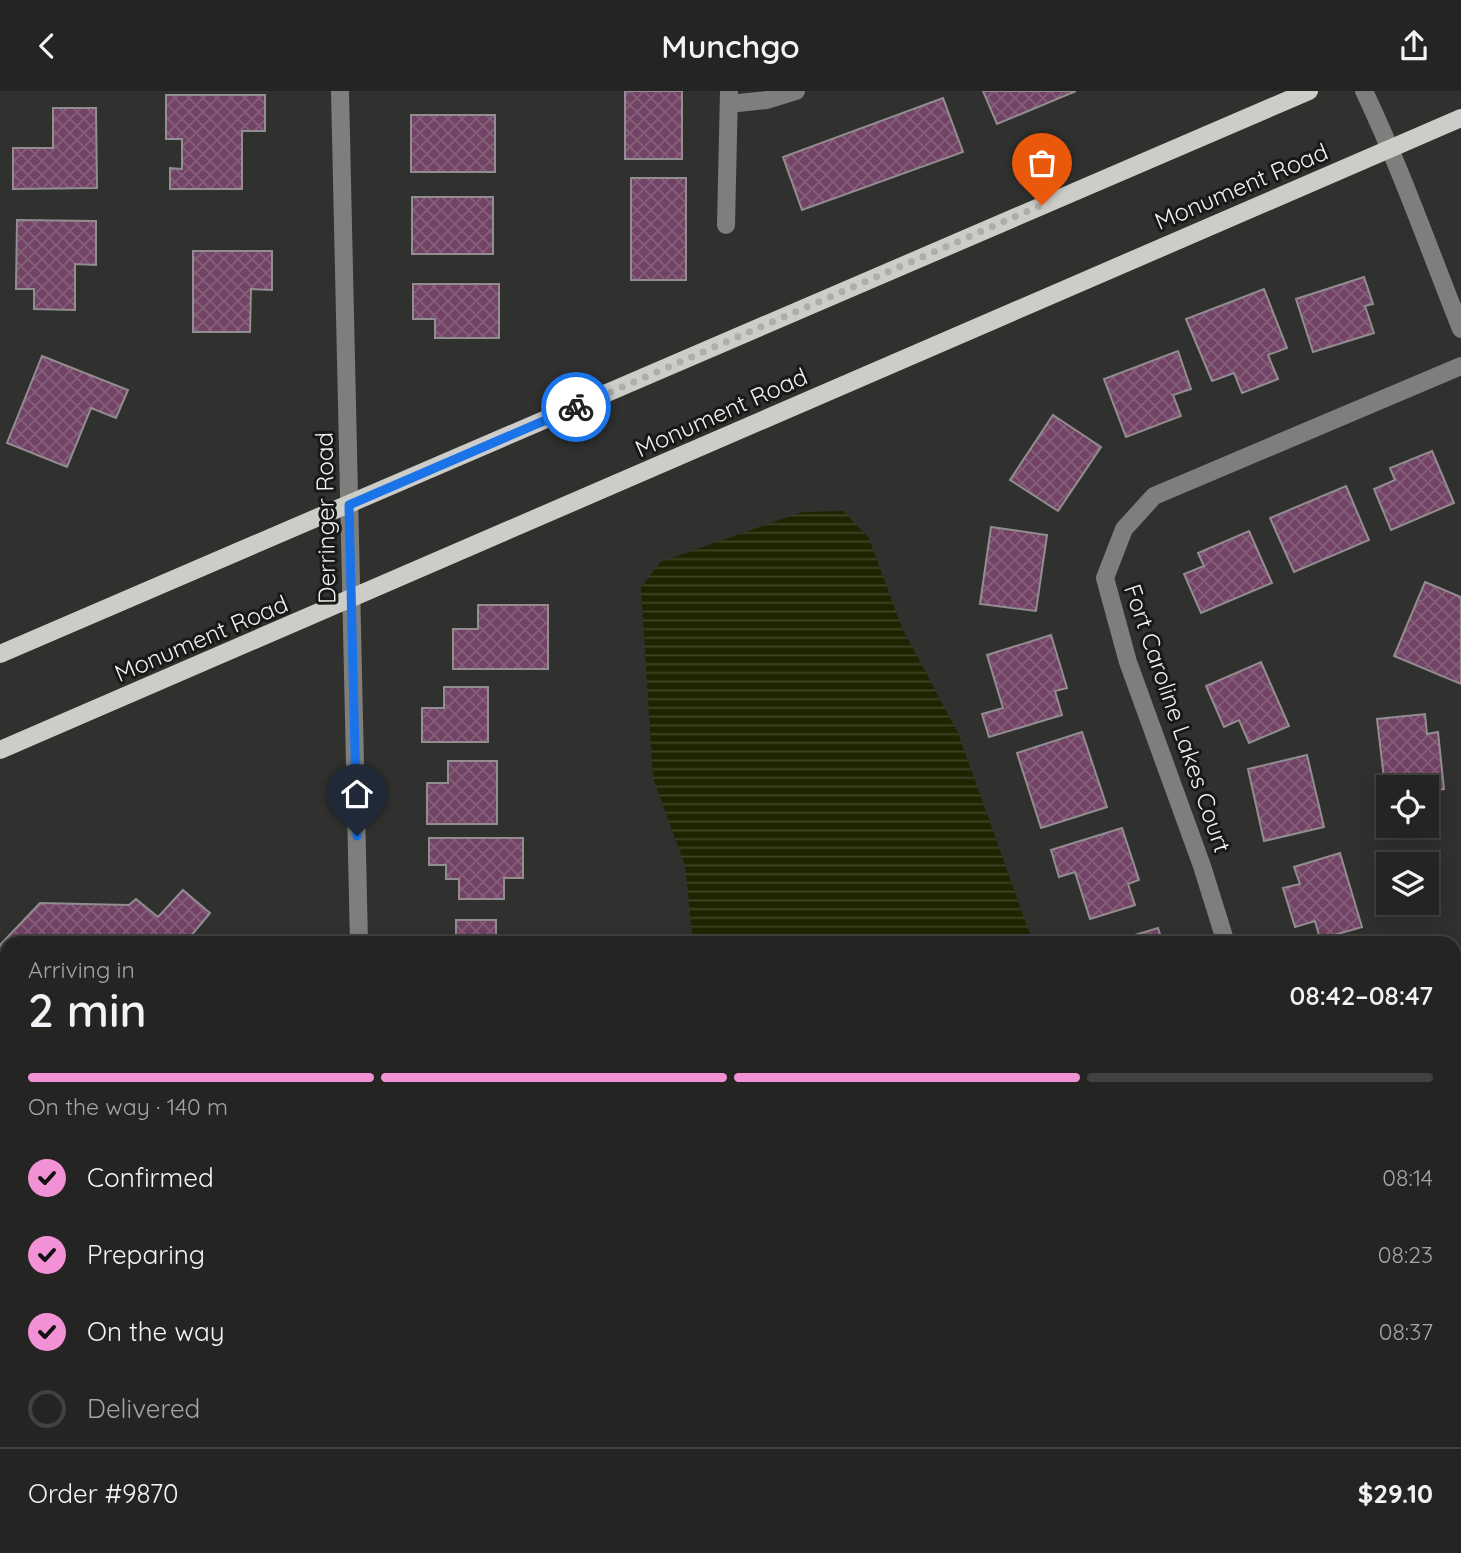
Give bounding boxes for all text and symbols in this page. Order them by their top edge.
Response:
text: Munchgo [661,26,800,66]
icon: back [28,27,66,65]
icon: share [1395,27,1433,65]
pin [1012,133,1072,205]
street label: Monument Road [1150,136,1332,236]
icon: bag [1023,144,1061,182]
street label: Monument Road [630,361,812,463]
courier [541,372,611,442]
icon: bike [557,388,595,426]
street label: Derringer Road [309,432,341,604]
street label: Fort Caroline Lakes Court [1118,580,1238,856]
street label: Monument Road [110,588,292,688]
pin [327,764,387,836]
icon: home [338,775,376,813]
map controls [1376,775,1439,915]
button: locate [1376,775,1439,838]
button: layers [1376,852,1439,915]
text: Arriving in [28,955,135,984]
text: 08:42–08:47 [1290,979,1433,1012]
text: 2 min [28,981,147,1039]
text: On the way · 140 m [28,1092,228,1121]
icon: check [28,1159,66,1197]
text: Confirmed [87,1161,214,1194]
text: 08:14 [1382,1163,1433,1192]
icon: check [28,1236,66,1274]
text: Preparing [87,1238,205,1271]
text: 08:23 [1378,1240,1433,1269]
icon: check [28,1313,66,1351]
text: On the way [87,1315,225,1348]
text: 08:37 [1379,1317,1433,1346]
text: Delivered [87,1392,200,1425]
text: Order #9870 [28,1477,179,1510]
text: $29.10 [1358,1477,1433,1510]

